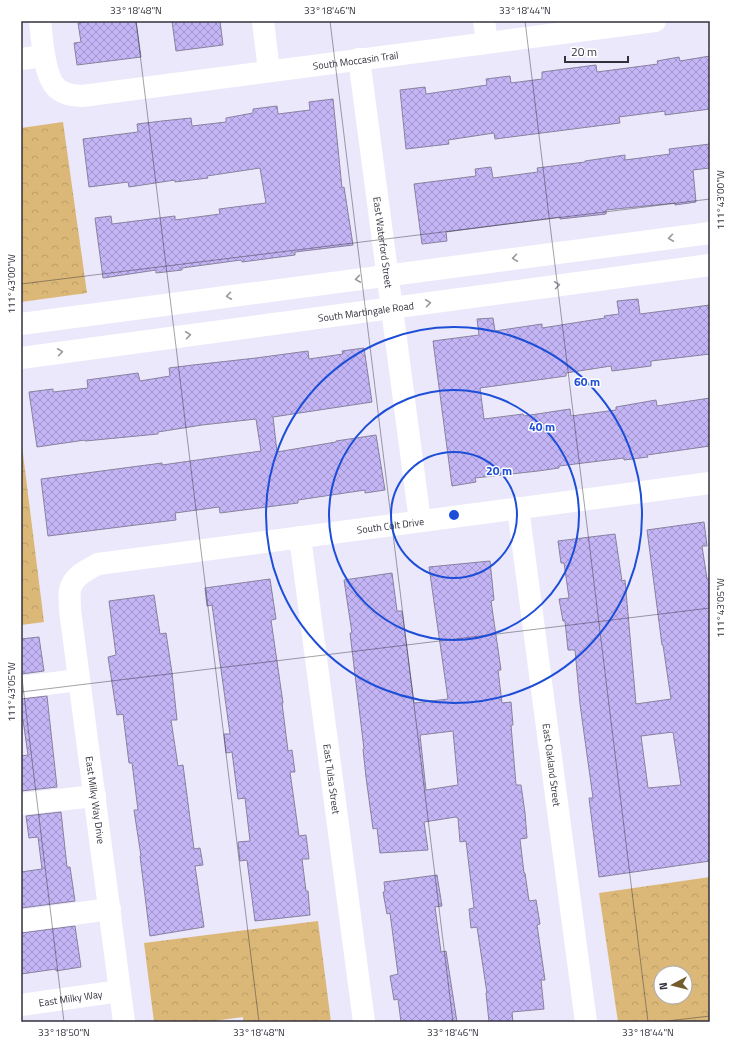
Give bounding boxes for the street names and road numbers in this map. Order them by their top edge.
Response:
street label: South Moccasin Trail [312,47,399,73]
street label: East Waterford Street [370,196,397,289]
street label: South Martingale Road [317,298,415,325]
street label: South Colt Drive [356,513,425,537]
street label: East Oakland Street [539,722,565,808]
street label: East Tulsa Street [320,743,344,815]
street label: East Milky Way Drive [81,755,109,845]
street label: East Milky Way [38,986,104,1010]

